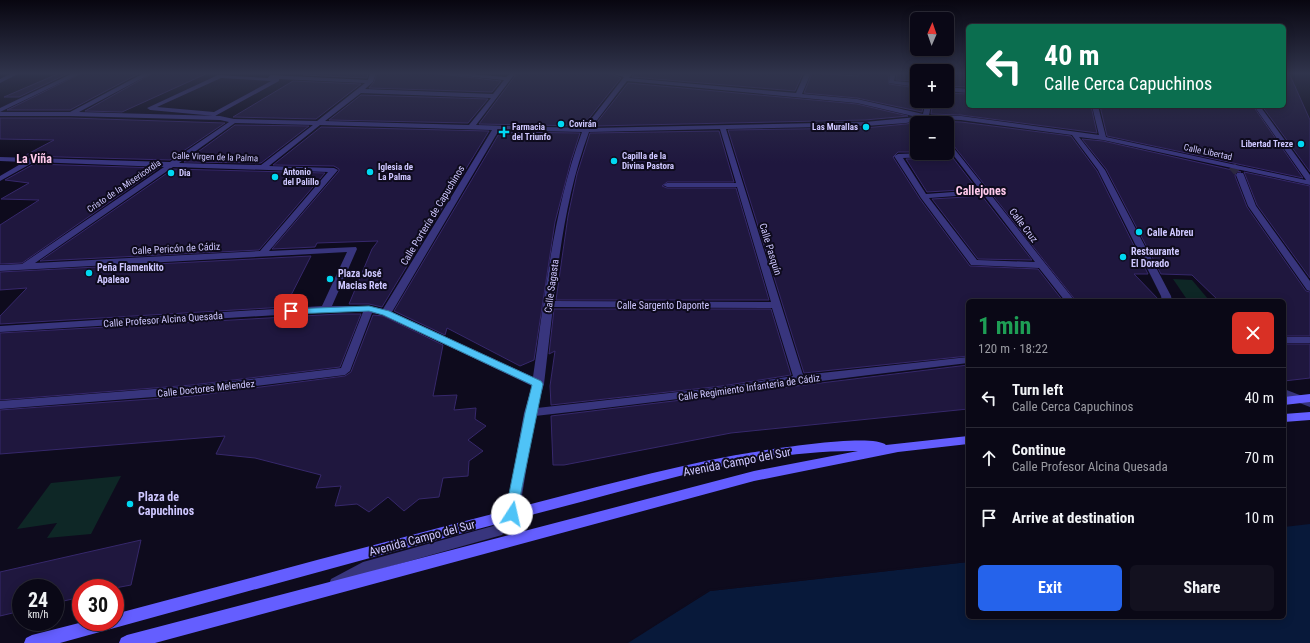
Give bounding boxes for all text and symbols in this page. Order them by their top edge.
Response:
north arrow [910,12,954,56]
map controls [910,12,954,160]
text: 40 m [1044,39,1100,72]
icon: left [978,40,1030,92]
button: + [910,64,954,108]
text: Calle Cerca Capuchinos [1044,73,1212,94]
button: − [910,116,954,160]
marker: Covirán [556,119,566,129]
place label: Covirán [569,119,596,129]
place label: Farmacia del Triunfo [512,122,551,142]
place label: Las Murallas [812,122,858,132]
marker: Las Murallas [861,122,871,132]
marker: Farmacia del Triunfo [499,127,509,137]
place label: Libertad Treze [1241,139,1294,149]
marker: Libertad Treze [1296,139,1306,149]
street label: Calle Libertad [1183,142,1233,162]
street label: Calle Virgen de la Palma [172,150,258,164]
place label: Capilla de la Divina Pastora [622,151,674,171]
district label: La Viña [16,152,52,166]
marker: Capilla de la Divina Pastora [609,156,619,166]
street label: Cristo de la Misericordia [85,158,163,214]
place label: Iglesia de La Palma [378,162,414,182]
street label: Calle Portería de Capuchinos [398,163,467,267]
place label: Antonio del Palillo [283,167,319,187]
marker: Iglesia de La Palma [365,167,375,177]
marker: Dia [166,168,176,178]
place label: Dia [179,168,191,178]
marker: Antonio del Palillo [270,172,280,182]
district label: Callejones [956,184,1007,198]
street label: Calle Cruz [1007,206,1040,245]
street label: Calle Pasquín [757,222,784,277]
marker: Calle Abreu [1134,227,1144,237]
place label: Calle Abreu [1147,227,1193,238]
street label: Calle Pericón de Cádiz [132,241,220,256]
place label: Restaurante El Dorado [1131,246,1179,269]
marker: Restaurante El Dorado [1118,252,1128,262]
street label: Calle Sagasta [542,258,561,314]
place label: Peña Flamenkito Apaleao [97,262,164,285]
marker: Peña Flamenkito Apaleao [84,268,94,278]
place label: Plaza José Macias Rete [338,268,387,291]
marker: Plaza José Macias Rete [325,274,335,284]
pin [274,294,308,328]
icon: arrive [280,300,302,322]
street label: Calle Sargento Daponte [617,300,710,311]
street label: Calle Profesor Alcina Quesada [103,310,223,329]
text: 1 min [978,312,1031,340]
button: close [1232,312,1274,354]
text: 120 m · 18:22 [978,341,1048,356]
street label: Calle Regimiento Infanteria de Cádiz [677,372,821,403]
street label: Calle Doctores Melendez [157,378,255,399]
text: Turn left [1012,381,1063,399]
icon: left [978,387,1000,409]
text: 40 m [1244,389,1274,407]
text: Calle Cerca Capuchinos [1012,399,1133,414]
text: Continue [1012,441,1066,459]
street label: Avenida Campo del Sur [682,445,792,479]
icon: ahead [978,447,1000,469]
text: 70 m [1244,449,1274,467]
text: Calle Profesor Alcina Quesada [1012,459,1168,474]
place label: Plaza de Capuchinos [138,490,195,518]
position arrow [491,493,533,535]
marker: Plaza de Capuchinos [125,499,135,509]
icon: arrive [978,507,1000,529]
text: Arrive at destination [1012,509,1135,527]
text: 10 m [1244,509,1274,527]
street label: Avenida Campo del Sur [367,517,477,559]
button: Exit [978,565,1122,611]
button: Share [1130,565,1274,611]
speed limit sign: 30 [72,579,124,631]
text: 24 [28,588,48,612]
text: km/h [28,609,48,620]

